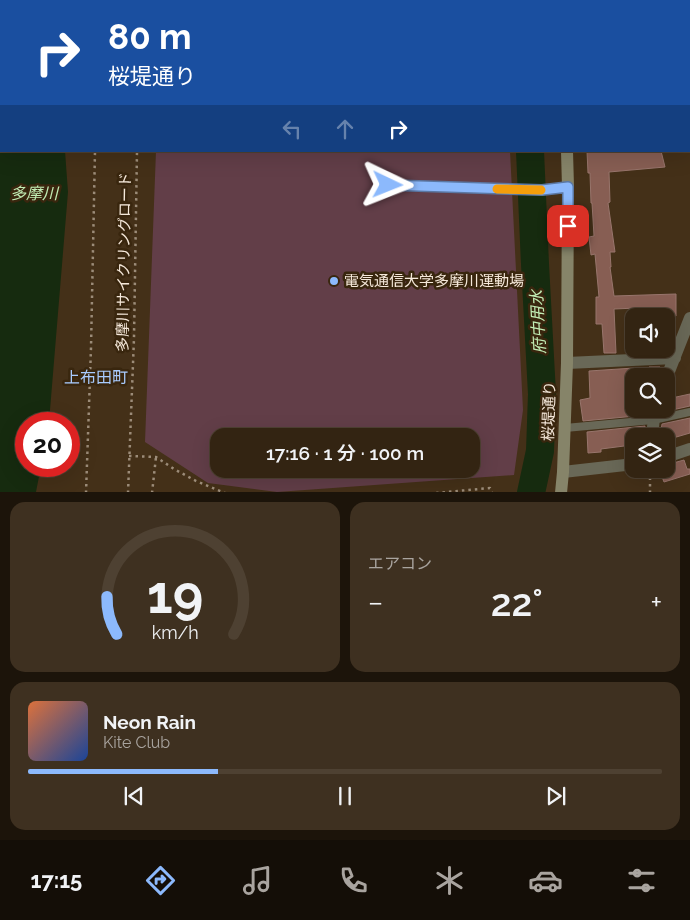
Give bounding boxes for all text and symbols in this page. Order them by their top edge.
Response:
text: 80 m [108,16,192,57]
icon: right [25,20,90,85]
text: 桜堤通り [108,63,196,89]
icon: left [278,115,306,143]
icon: ahead [331,115,359,143]
icon: right [384,115,412,143]
position arrow [361,158,413,210]
street label: 多摩川サイクリングロード [113,172,135,352]
water label: 多摩川 [10,184,60,203]
pin [547,205,589,247]
icon: arrive [554,212,582,240]
place label: 電気通信大学多摩川運動場 [344,272,524,290]
marker: 電気通信大学多摩川運動場 [328,275,340,287]
water label: 府中用水 [527,288,549,354]
map controls [625,308,675,478]
button: sound [625,308,675,358]
district label: 上布田町 [64,368,128,387]
button: search [625,368,675,418]
street label: 桜堤通り [539,381,559,441]
speed limit sign: 20 [15,412,80,477]
button: layers [625,428,675,478]
text: 17:16 · 1 分 · 100 m [266,442,424,464]
text: エアコン [368,554,432,573]
text: 19 [147,564,203,625]
text: 22° [491,580,543,625]
text: − [368,586,383,619]
text: + [650,586,662,619]
text: km/h [151,622,199,643]
text: Neon Rain [103,711,196,733]
text: Kite Club [103,733,170,752]
icon: previous [120,782,148,810]
icon: pause [331,782,359,810]
icon: next [542,782,570,810]
icon: directions [143,863,178,898]
icon: music [240,863,275,898]
icon: phone [336,863,371,898]
icon: climate [432,863,467,898]
icon: car [528,863,563,898]
icon: filters [624,863,659,898]
text: 17:15 [31,867,82,893]

